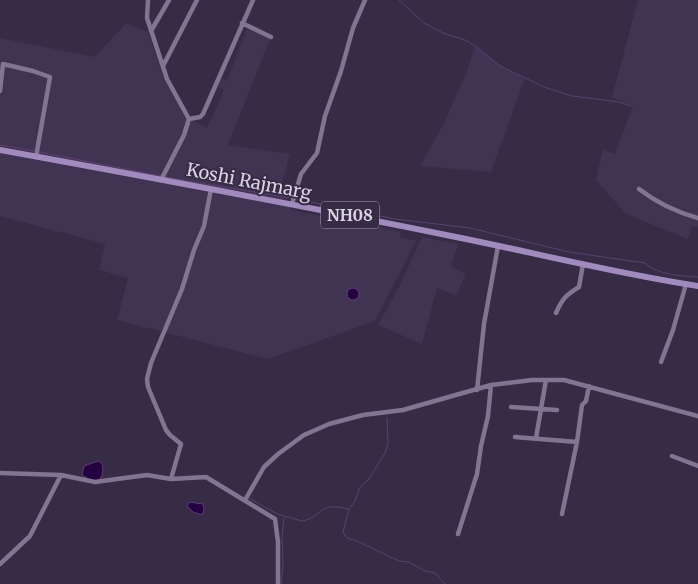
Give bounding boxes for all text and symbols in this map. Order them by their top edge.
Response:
street label: Koshi Rajmarg [184,158,314,204]
road number: NH08 [321,202,379,228]

